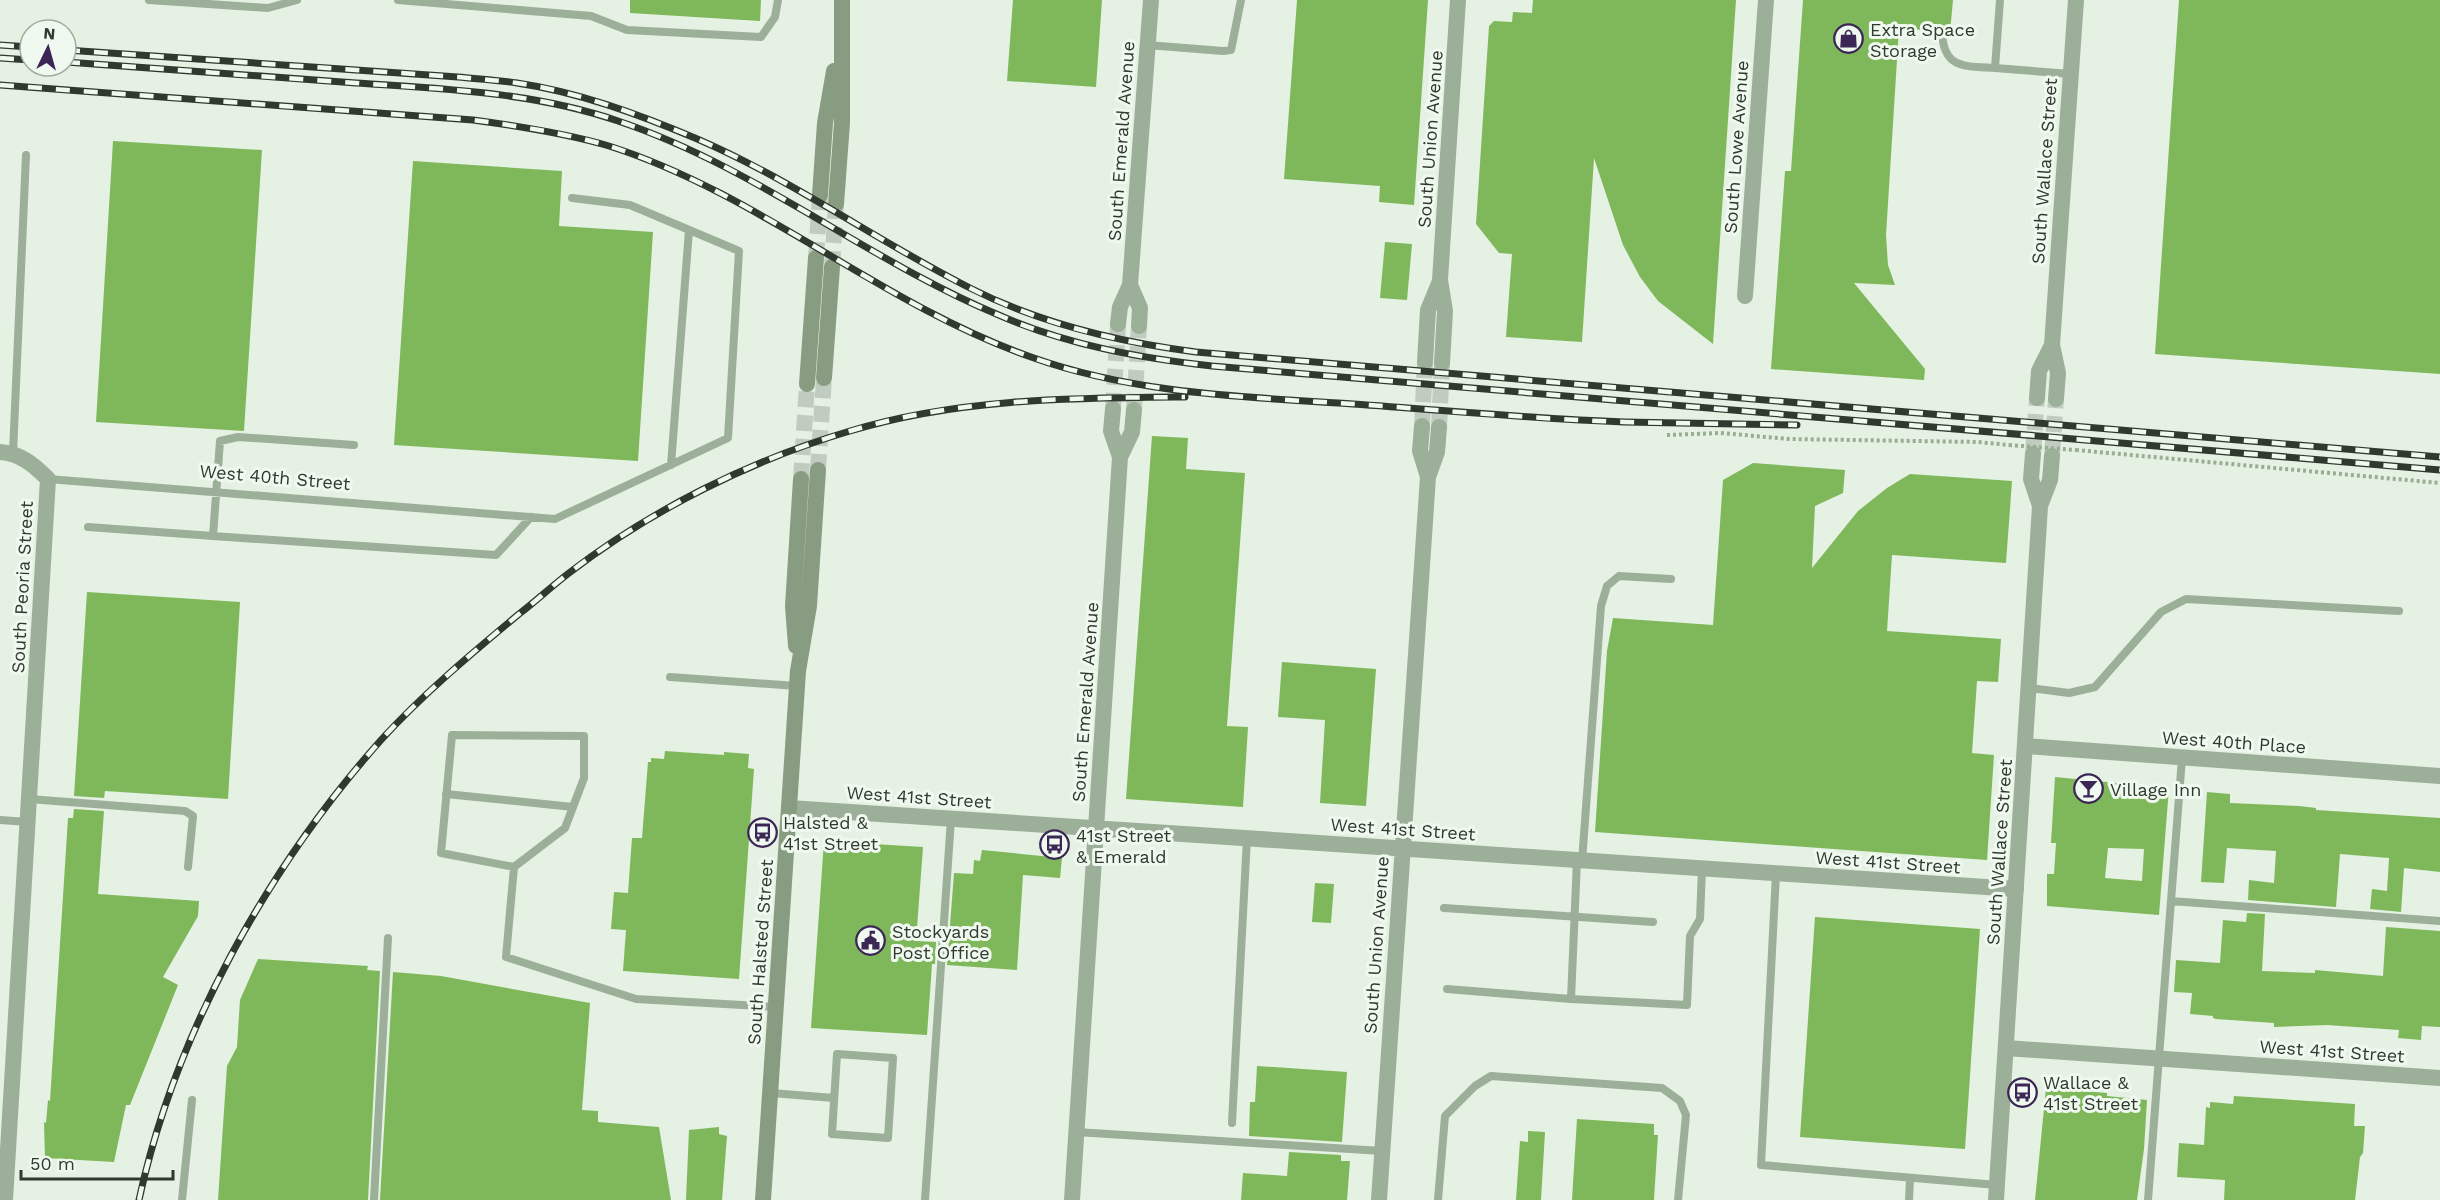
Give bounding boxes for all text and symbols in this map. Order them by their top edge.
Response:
north arrow [18,18,78,78]
place label: Extra Space Storage [1870,19,1975,61]
shop icon: Extra Space Storage [1833,23,1865,55]
text: N [43,24,56,44]
street label: South Emerald Avenue [1104,40,1138,242]
street label: South Union Avenue [1413,50,1447,228]
street label: South Lowe Avenue [1719,60,1753,234]
street label: South Wallace Street [2027,77,2061,265]
street label: West 40th Street [199,460,352,494]
street label: South Peoria Street [7,500,37,674]
street label: South Emerald Avenue [1068,601,1102,803]
street label: West 40th Place [2161,726,2307,758]
street label: South Wallace Street [1982,758,2016,946]
bar icon: Village Inn [2073,773,2105,805]
place label: Village Inn [2110,779,2201,800]
street label: West 41st Street [846,781,993,813]
place label: Halsted & 41st Street [783,812,879,854]
street label: West 41st Street [1330,813,1477,845]
bus stop icon: Halsted & 41st Street [746,816,778,848]
place label: 41st Street & Emerald [1076,825,1172,867]
bus stop icon: 41st Street & Emerald [1039,829,1071,861]
street label: West 41st Street [1815,846,1962,878]
street label: South Union Avenue [1359,856,1393,1034]
street label: South Halsted Street [743,858,777,1046]
place label: Stockyards Post Office [892,921,990,963]
public building icon: Stockyards Post Office [855,925,887,957]
street label: West 41st Street [2259,1035,2406,1067]
place label: Wallace & 41st Street [2043,1072,2139,1114]
bus stop icon: Wallace & 41st Street [2006,1076,2038,1108]
scale bar [21,1143,172,1181]
text: 50 m [30,1153,75,1174]

